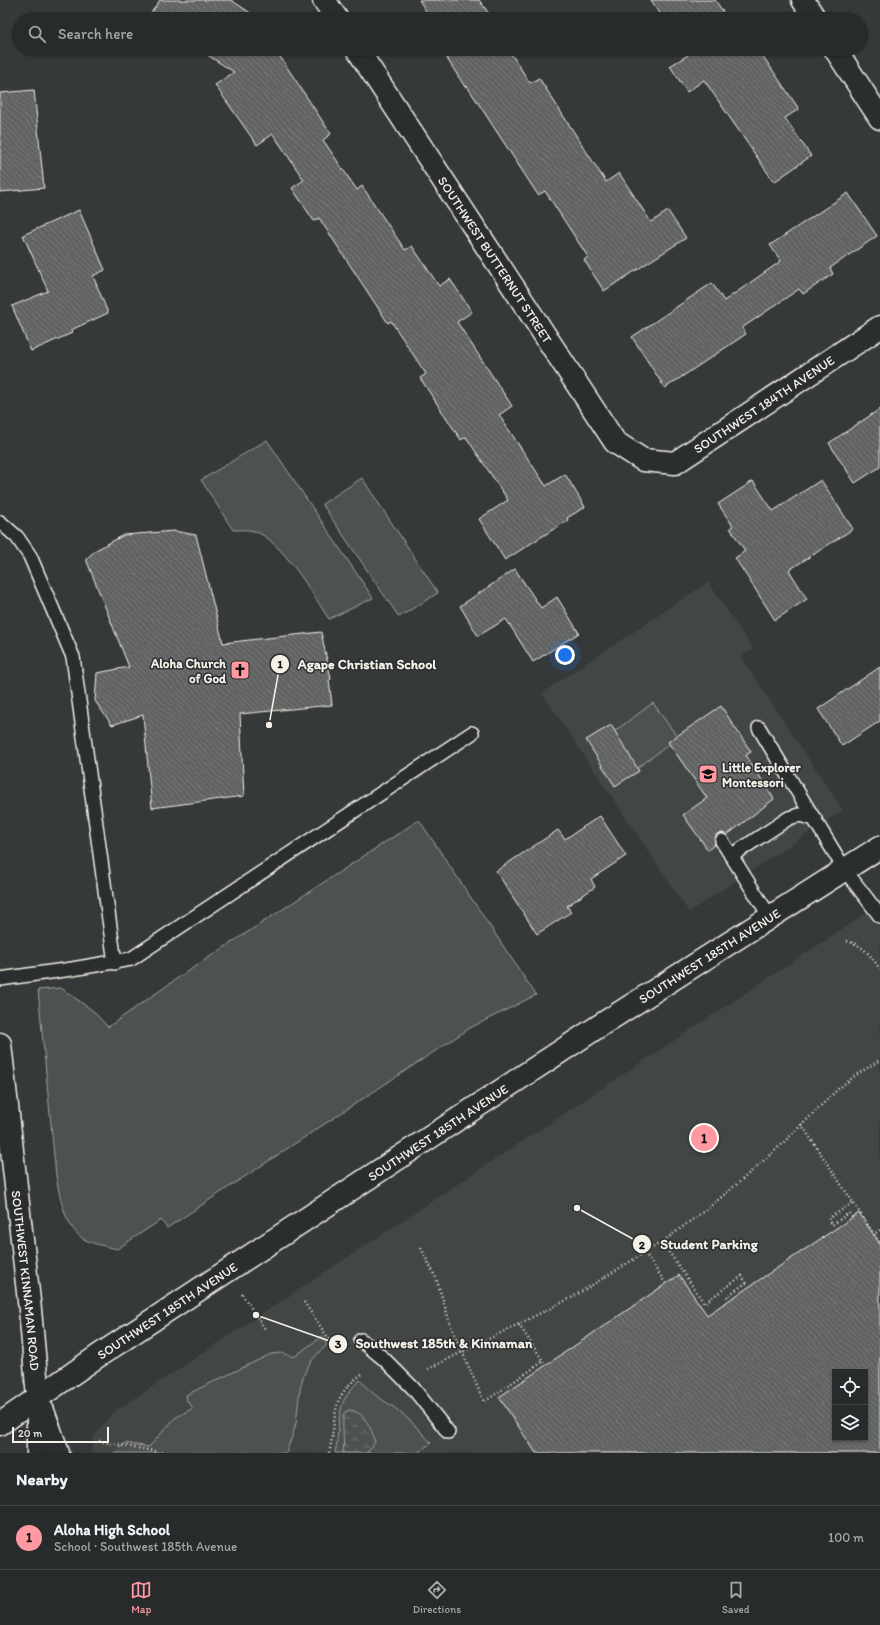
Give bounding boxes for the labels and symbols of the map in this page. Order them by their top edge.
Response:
street label: SOUTHWEST BUTTERNUT STREET [435,174,555,347]
street label: SOUTHWEST 184TH AVENUE [691,353,837,457]
your location [555,645,575,665]
callout: Agape Christian School [270,651,444,677]
place label: Aloha Church of God [150,656,227,686]
text: Agape Christian School [297,656,437,673]
text: 1 [277,657,283,671]
church icon: Aloha Church of God [229,659,251,681]
place label: Little Explorer Montessori [722,760,802,790]
school or university icon: Little Explorer Montessori [697,763,719,785]
street label: SOUTHWEST 185TH AVENUE [636,906,783,1007]
street label: SOUTHWEST 185TH AVENUE [365,1081,511,1184]
pin: 1 [691,1123,717,1153]
street label: SOUTHWEST KINNAMAN ROAD [9,1190,43,1372]
callout: Student Parking [632,1231,765,1257]
text: Student Parking [660,1236,759,1253]
text: 2 [639,1238,646,1252]
street label: SOUTHWEST 185TH AVENUE [94,1259,240,1362]
callout: Southwest 185th & Kinnaman [328,1331,541,1357]
text: Southwest 185th & Kinnaman [356,1335,533,1352]
text: 3 [335,1337,342,1351]
scale bar [12,1425,109,1444]

